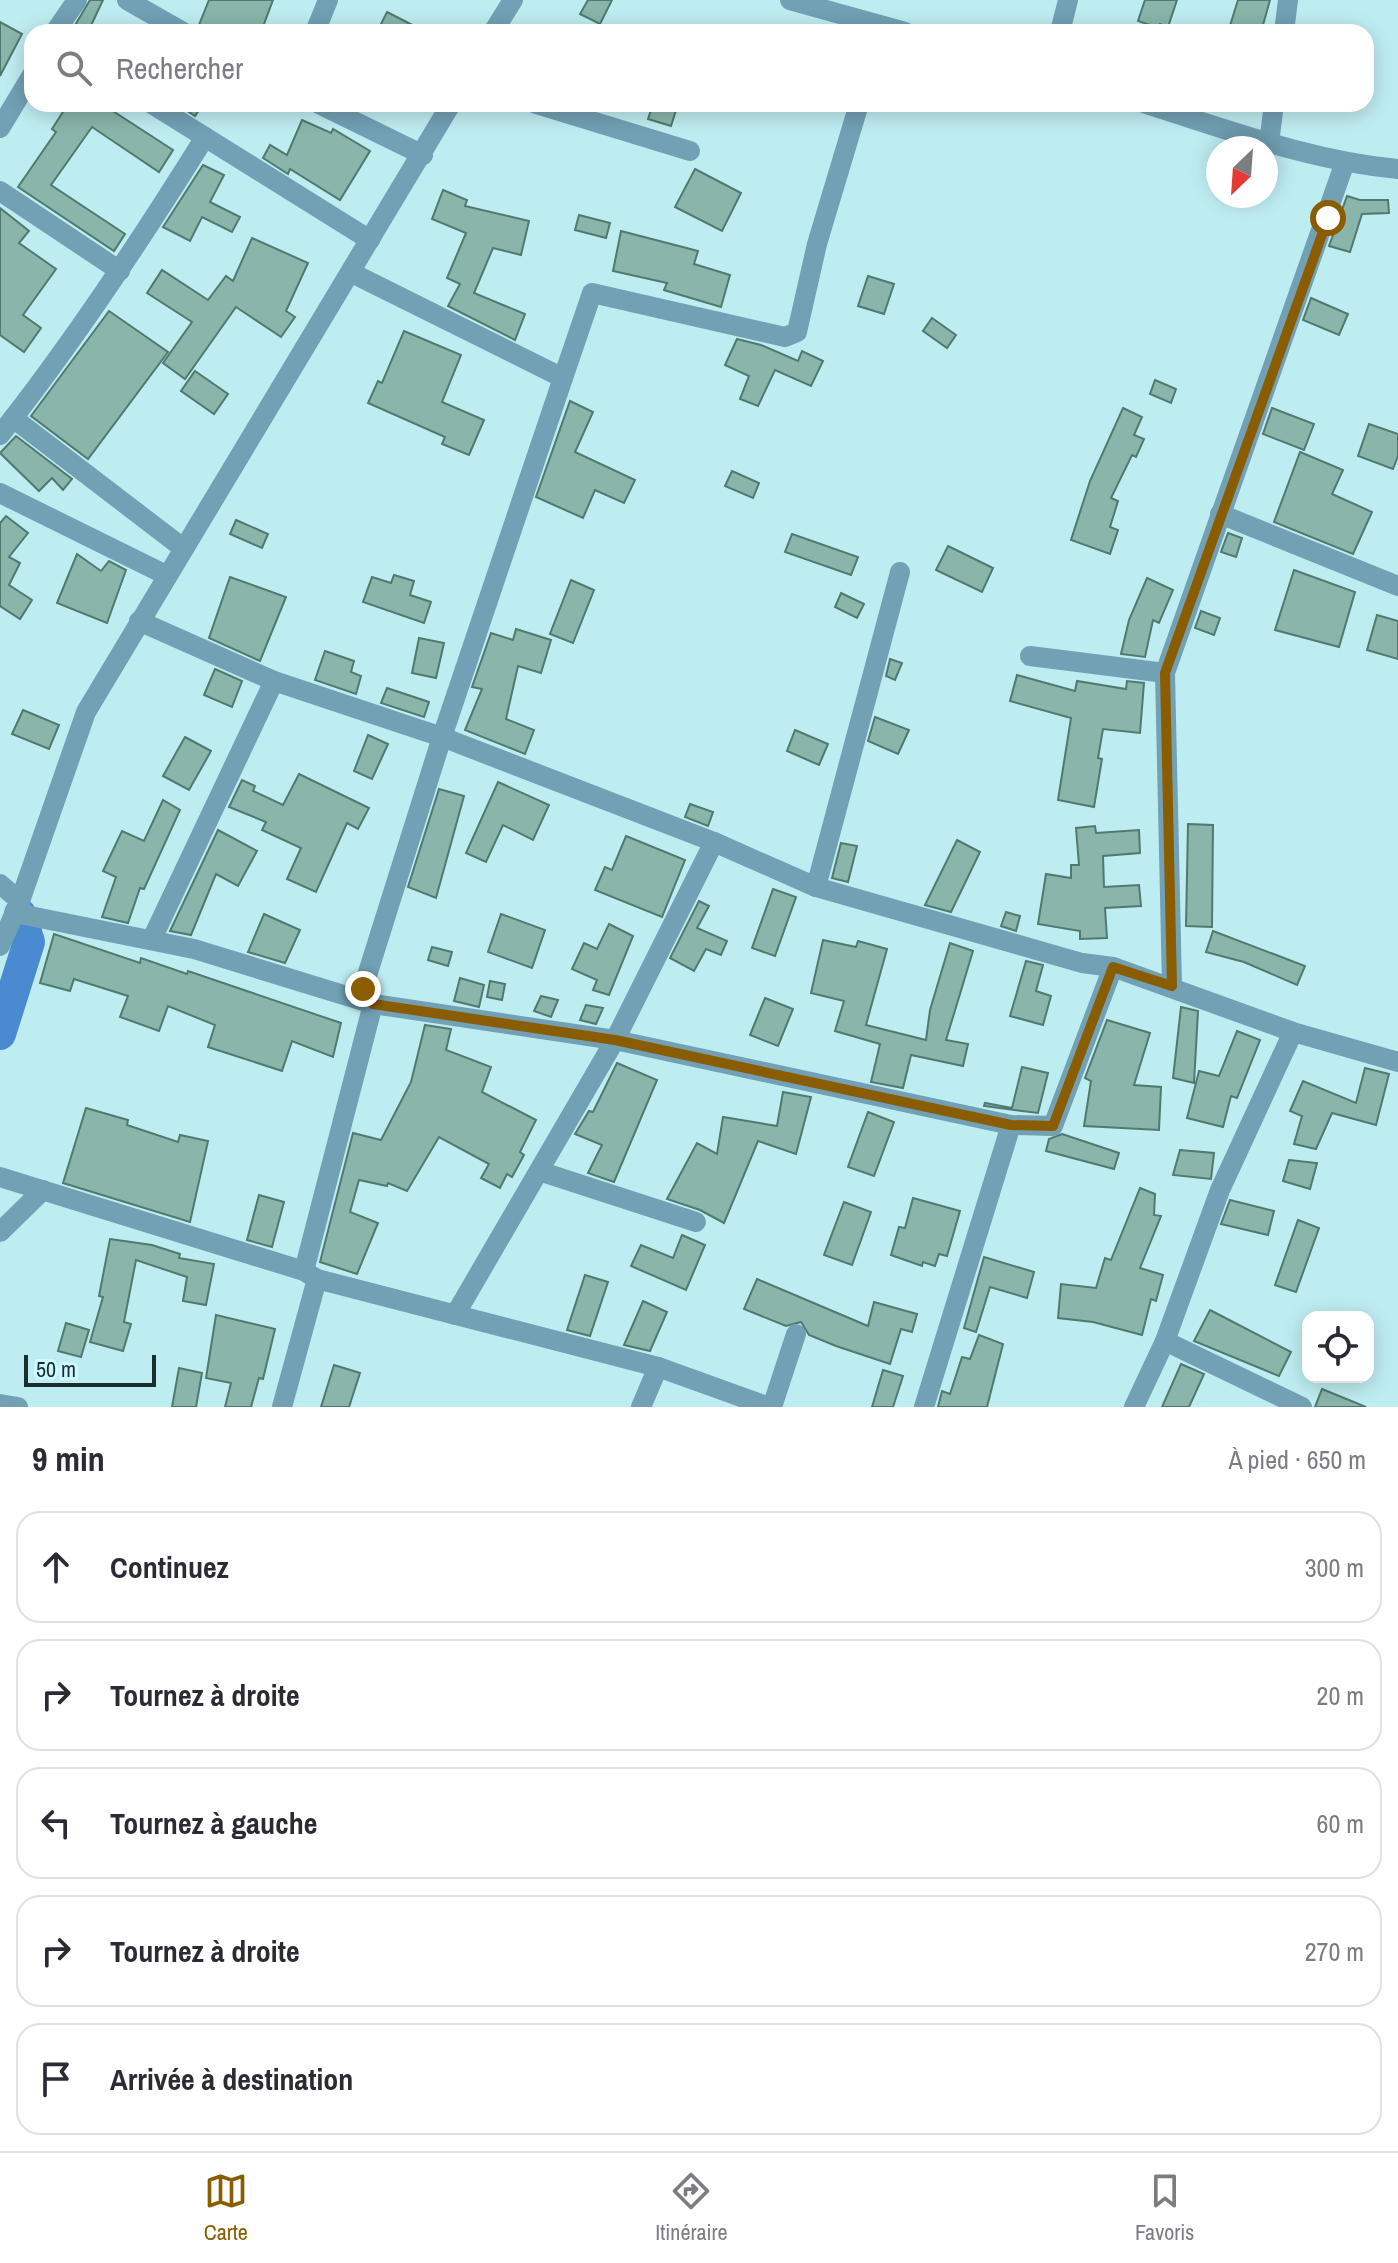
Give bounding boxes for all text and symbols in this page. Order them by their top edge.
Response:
search box [24,24,1374,112]
icon: search [52,46,96,90]
text: Rechercher [116,48,243,88]
north arrow [1206,136,1278,208]
route start [1310,200,1346,236]
route end [345,971,381,1007]
map controls [1302,1311,1374,1383]
button: locate [1302,1311,1374,1383]
scale bar [24,1351,156,1387]
text: 50 m [36,1354,76,1384]
text: 9 min [32,1436,105,1482]
text: À pied · 650 m [1228,1442,1366,1477]
icon: ahead [34,1545,78,1589]
text: Continuez [110,1547,229,1587]
text: 300 m [1305,1550,1364,1585]
icon: right [34,1673,78,1717]
text: Tournez à droite [110,1675,300,1715]
text: 20 m [1317,1678,1364,1713]
icon: left [34,1801,78,1845]
text: Tournez à gauche [110,1803,317,1843]
text: 60 m [1317,1806,1364,1841]
icon: right [34,1929,78,1973]
text: Tournez à droite [110,1931,300,1971]
text: 270 m [1305,1934,1364,1969]
icon: arrive [34,2057,78,2101]
text: Arrivée à destination [110,2059,353,2099]
tab: Carte [204,2169,248,2247]
tab: Itinéraire [655,2169,728,2247]
tab: Favoris [1135,2169,1194,2247]

